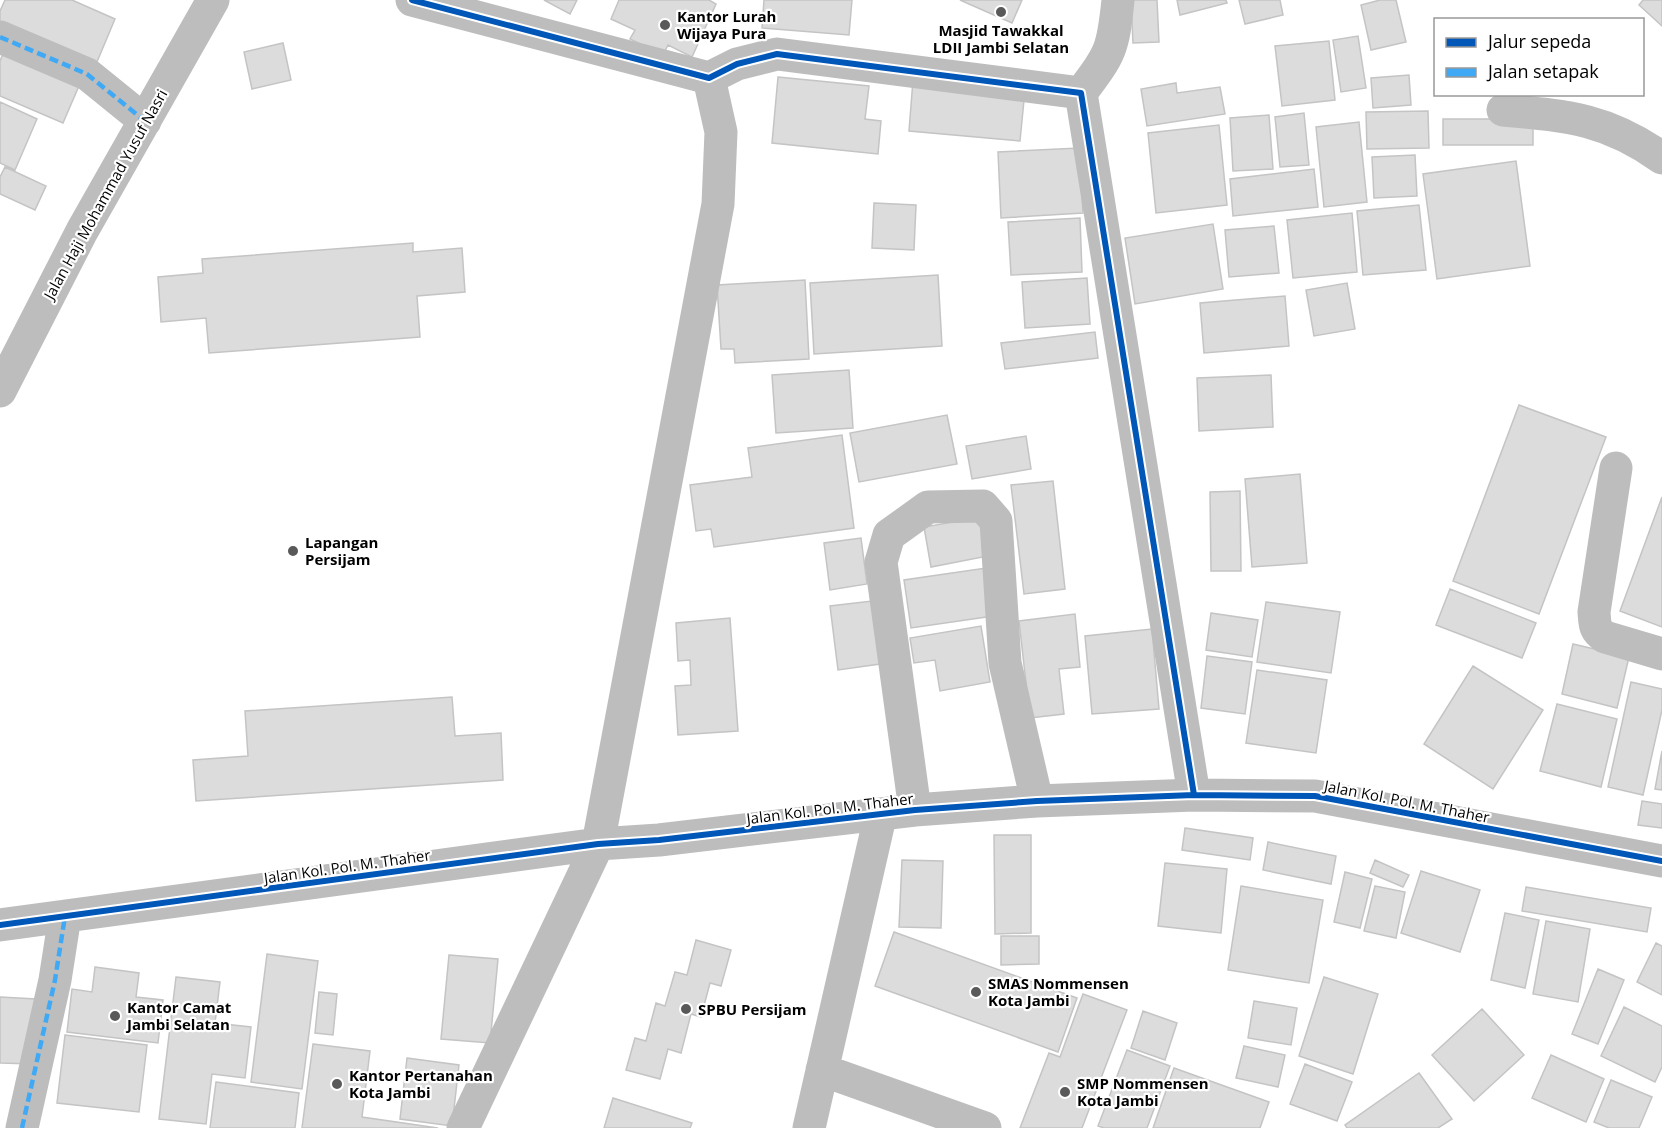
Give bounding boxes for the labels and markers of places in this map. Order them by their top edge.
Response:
marker: Masjid Tawakkal LDII Jambi Selatan [994,5,1008,19]
place label: Kantor Lurah Wijaya Pura [677,6,776,43]
marker: Kantor Lurah Wijaya Pura [658,18,672,32]
place label: Masjid Tawakkal LDII Jambi Selatan [933,20,1069,57]
place label: Lapangan Persijam [305,532,378,569]
marker: Lapangan Persijam [286,544,300,558]
place label: SMAS Nommensen Kota Jambi [988,973,1129,1010]
marker: SMAS Nommensen Kota Jambi [969,985,983,999]
place label: Kantor Camat Jambi Selatan [125,997,232,1034]
place label: SPBU Persijam [698,999,807,1019]
marker: SPBU Persijam [679,1002,693,1016]
marker: Kantor Camat Jambi Selatan [108,1009,122,1023]
place label: Kantor Pertanahan Kota Jambi [349,1065,493,1102]
place label: SMP Nommensen Kota Jambi [1077,1073,1209,1110]
marker: Kantor Pertanahan Kota Jambi [330,1077,344,1091]
marker: SMP Nommensen Kota Jambi [1058,1085,1072,1099]

